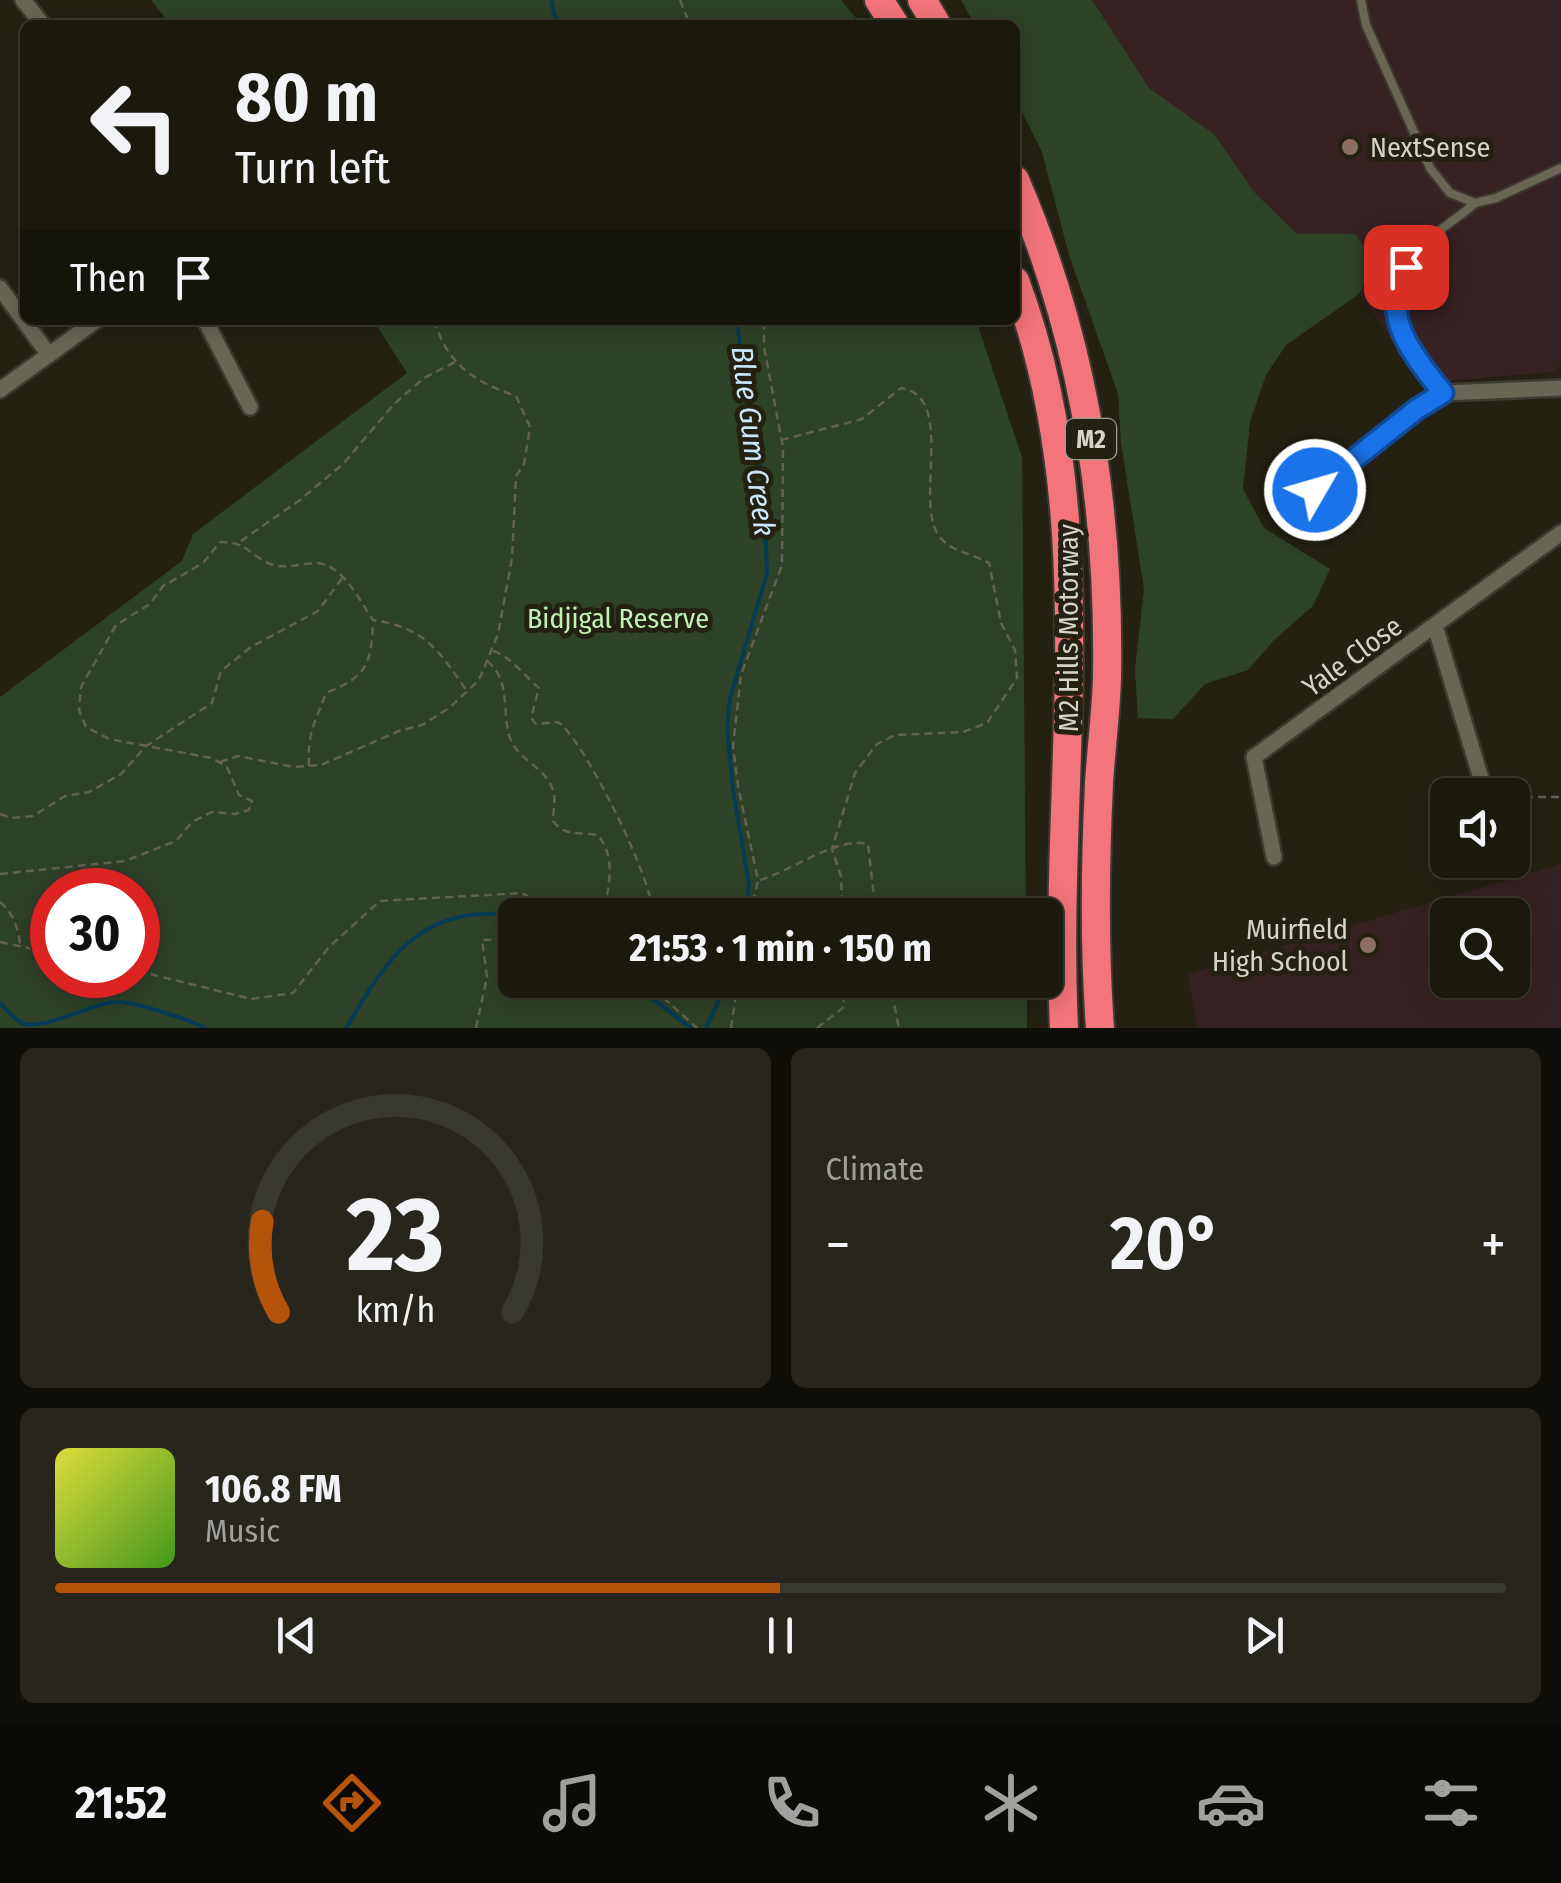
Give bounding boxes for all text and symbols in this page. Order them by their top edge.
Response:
text: 80 m [235,56,378,140]
icon: left [70,60,200,190]
place label: NextSense [1370,131,1490,164]
marker: NextSense [1339,136,1361,158]
text: Turn left [235,141,390,195]
pin [1364,225,1449,310]
icon: arrive [1379,240,1434,295]
icon: arrive [166,250,221,305]
text: Then [70,255,146,301]
water label: Blue Gum Creek [724,344,783,538]
road number: M2 [1066,419,1116,459]
position arrow [1263,438,1367,542]
street label: M2 Hills Motorway [1052,524,1085,732]
park label: Bidjigal Reserve [527,602,709,635]
street label: Yale Close [1296,609,1408,703]
map controls [1430,778,1530,998]
button: sound [1430,778,1530,878]
speed limit sign: 30 [30,868,160,998]
button: search [1430,898,1530,998]
place label: Muirfield High School [1212,913,1348,978]
text: 21:53 · 1 min · 150 m [629,925,932,971]
marker: Muirfield High School [1357,934,1379,956]
text: Climate [826,1150,924,1188]
text: 23 [346,1173,444,1298]
text: 20° [1110,1199,1221,1289]
text: − [826,1212,850,1278]
text: + [1481,1212,1506,1278]
text: km/h [355,1289,435,1331]
text: 106.8 FM [205,1466,342,1512]
text: Music [205,1512,280,1550]
icon: previous [269,1608,324,1663]
icon: pause [753,1608,808,1663]
icon: next [1237,1608,1292,1663]
icon: directions [317,1768,387,1838]
icon: music [537,1768,607,1838]
icon: phone [757,1768,827,1838]
icon: climate [976,1768,1046,1838]
icon: car [1196,1768,1266,1838]
icon: filters [1416,1768,1486,1838]
text: 21:52 [75,1776,167,1830]

